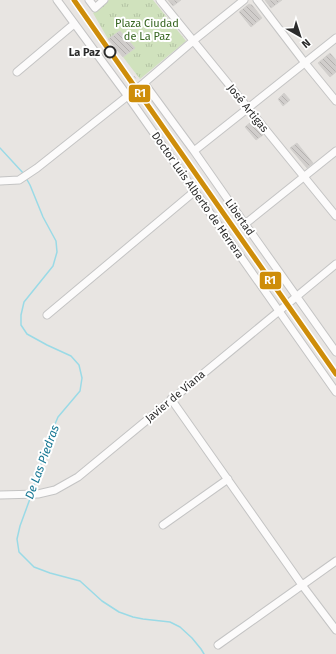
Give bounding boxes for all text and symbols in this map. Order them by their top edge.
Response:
north arrow [280,16,320,56]
park label: Plaza Ciudad de La Paz [115,17,179,43]
text: N [299,36,313,51]
marker: La Paz [103,45,117,59]
place label: La Paz [69,46,100,59]
street label: José Artigas [224,82,271,135]
line badge: R1 [128,84,151,103]
text: R1 [134,87,146,100]
street label: Doctor Luis Alberto de Herrera [149,130,246,261]
street label: Libertad [222,196,257,238]
line badge: R1 [259,271,282,290]
text: R1 [264,274,276,287]
street label: Javier de Viana [143,368,208,425]
water label: De Las Piedras [22,422,62,501]

